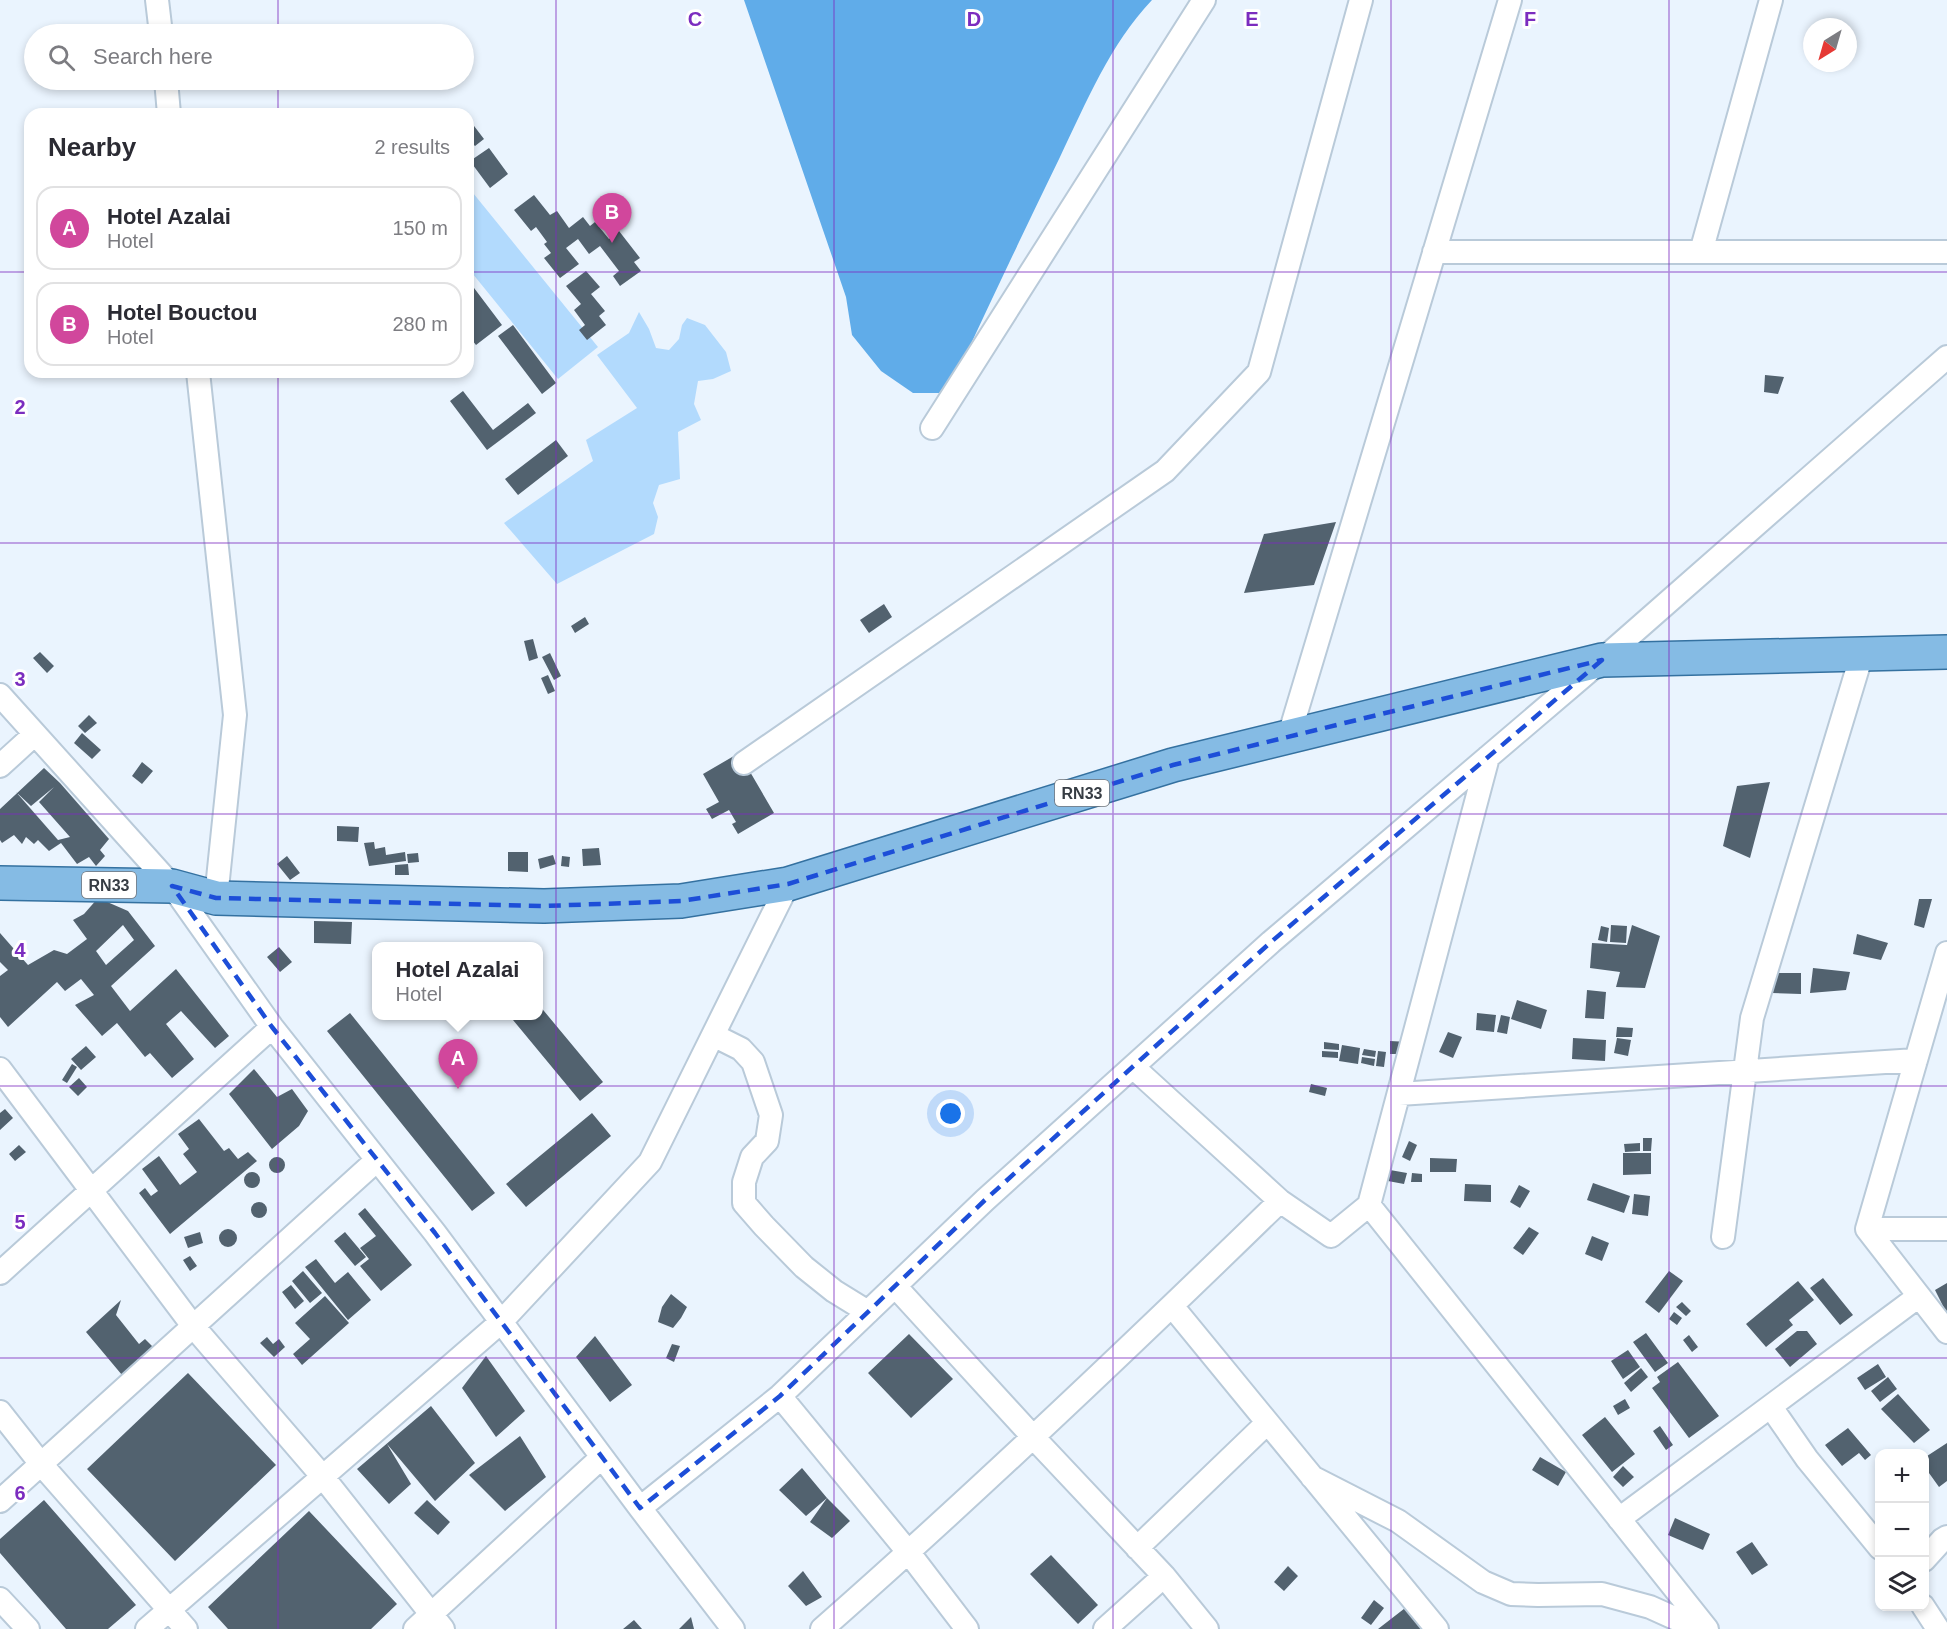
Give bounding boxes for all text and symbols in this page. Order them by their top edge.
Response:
text: C [688,8,702,30]
text: D [967,8,981,30]
text: E [1245,8,1259,30]
text: F [1524,8,1536,30]
north arrow [1803,18,1857,72]
search box [24,24,474,90]
icon: search [45,41,78,74]
text: Search here [93,44,213,69]
text: Nearby [48,132,136,162]
text: 2 results [374,136,450,158]
pin: B [592,194,632,243]
text: Hotel Azalai [107,204,231,229]
text: A [62,217,77,239]
text: 150 m [392,217,448,239]
text: Hotel [107,230,154,252]
text: Hotel Bouctou [107,300,257,325]
text: B [62,313,77,335]
text: 280 m [392,313,448,335]
text: Hotel [107,326,154,348]
text: 2 [14,396,26,418]
text: 3 [14,668,26,690]
road number: RN33 [1055,780,1109,806]
road number: RN33 [82,872,136,898]
text: 4 [14,939,26,961]
popup [372,942,543,1020]
text: Hotel Azalai [396,957,519,982]
text: Hotel [396,983,442,1005]
pin: A [438,1040,478,1089]
your location [936,1099,965,1128]
text: 5 [14,1211,26,1233]
map controls [1875,1449,1929,1611]
button: + [1875,1449,1929,1503]
text: 6 [14,1482,26,1504]
button: − [1875,1503,1929,1557]
button: layers [1875,1557,1929,1611]

